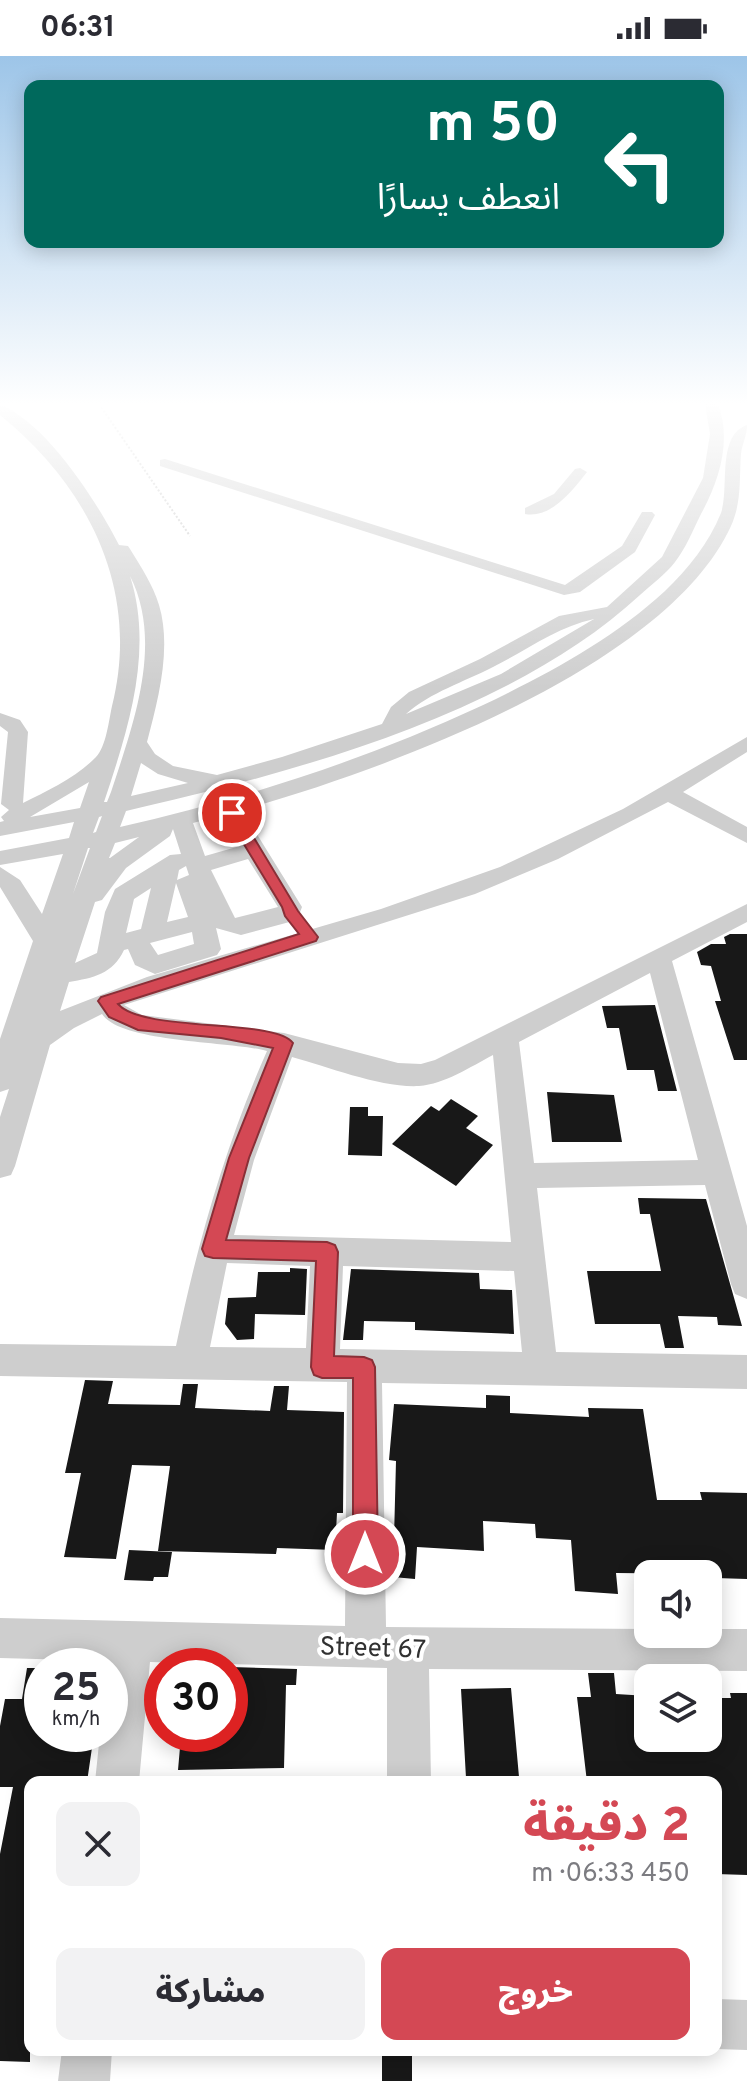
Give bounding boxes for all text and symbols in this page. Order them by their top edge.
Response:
text: 06:31 [40,10,115,47]
text: 50 m [426,91,560,161]
icon: left [588,112,692,216]
text: انعطف يسارًا [377,177,560,223]
pin [198,779,266,847]
icon: arrive [210,791,254,835]
position arrow [323,1512,407,1596]
map controls [634,1560,722,1752]
button: sound [634,1560,722,1648]
street label: Street 67 [319,1631,427,1668]
speed limit sign: 30 [144,1648,248,1752]
button: layers [634,1664,722,1752]
text: 25 [52,1665,100,1715]
text: km/h [52,1707,100,1733]
text: 2 دقيقة [523,1798,690,1858]
button: close [56,1802,140,1886]
text: 450 m · 06:33 [531,1858,690,1891]
button: مشاركة [56,1948,365,2040]
button: خروج [381,1948,690,2040]

